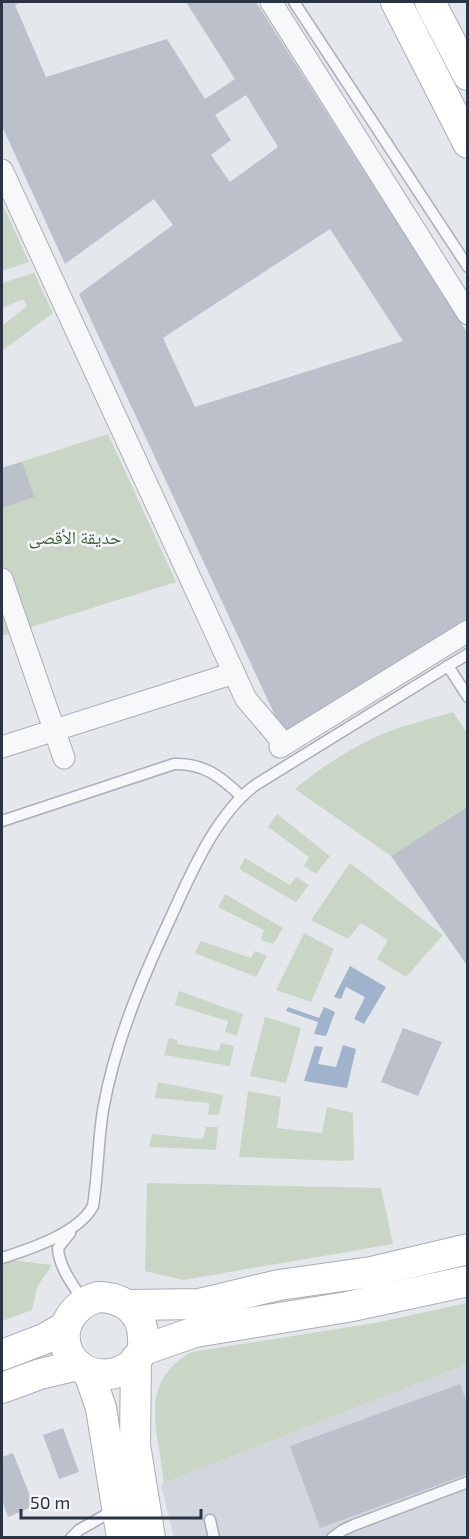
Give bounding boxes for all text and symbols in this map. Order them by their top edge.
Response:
park label: حديقة الأقصى [29,526,121,549]
scale bar [21,1482,201,1520]
text: 50 m [30,1491,70,1513]

